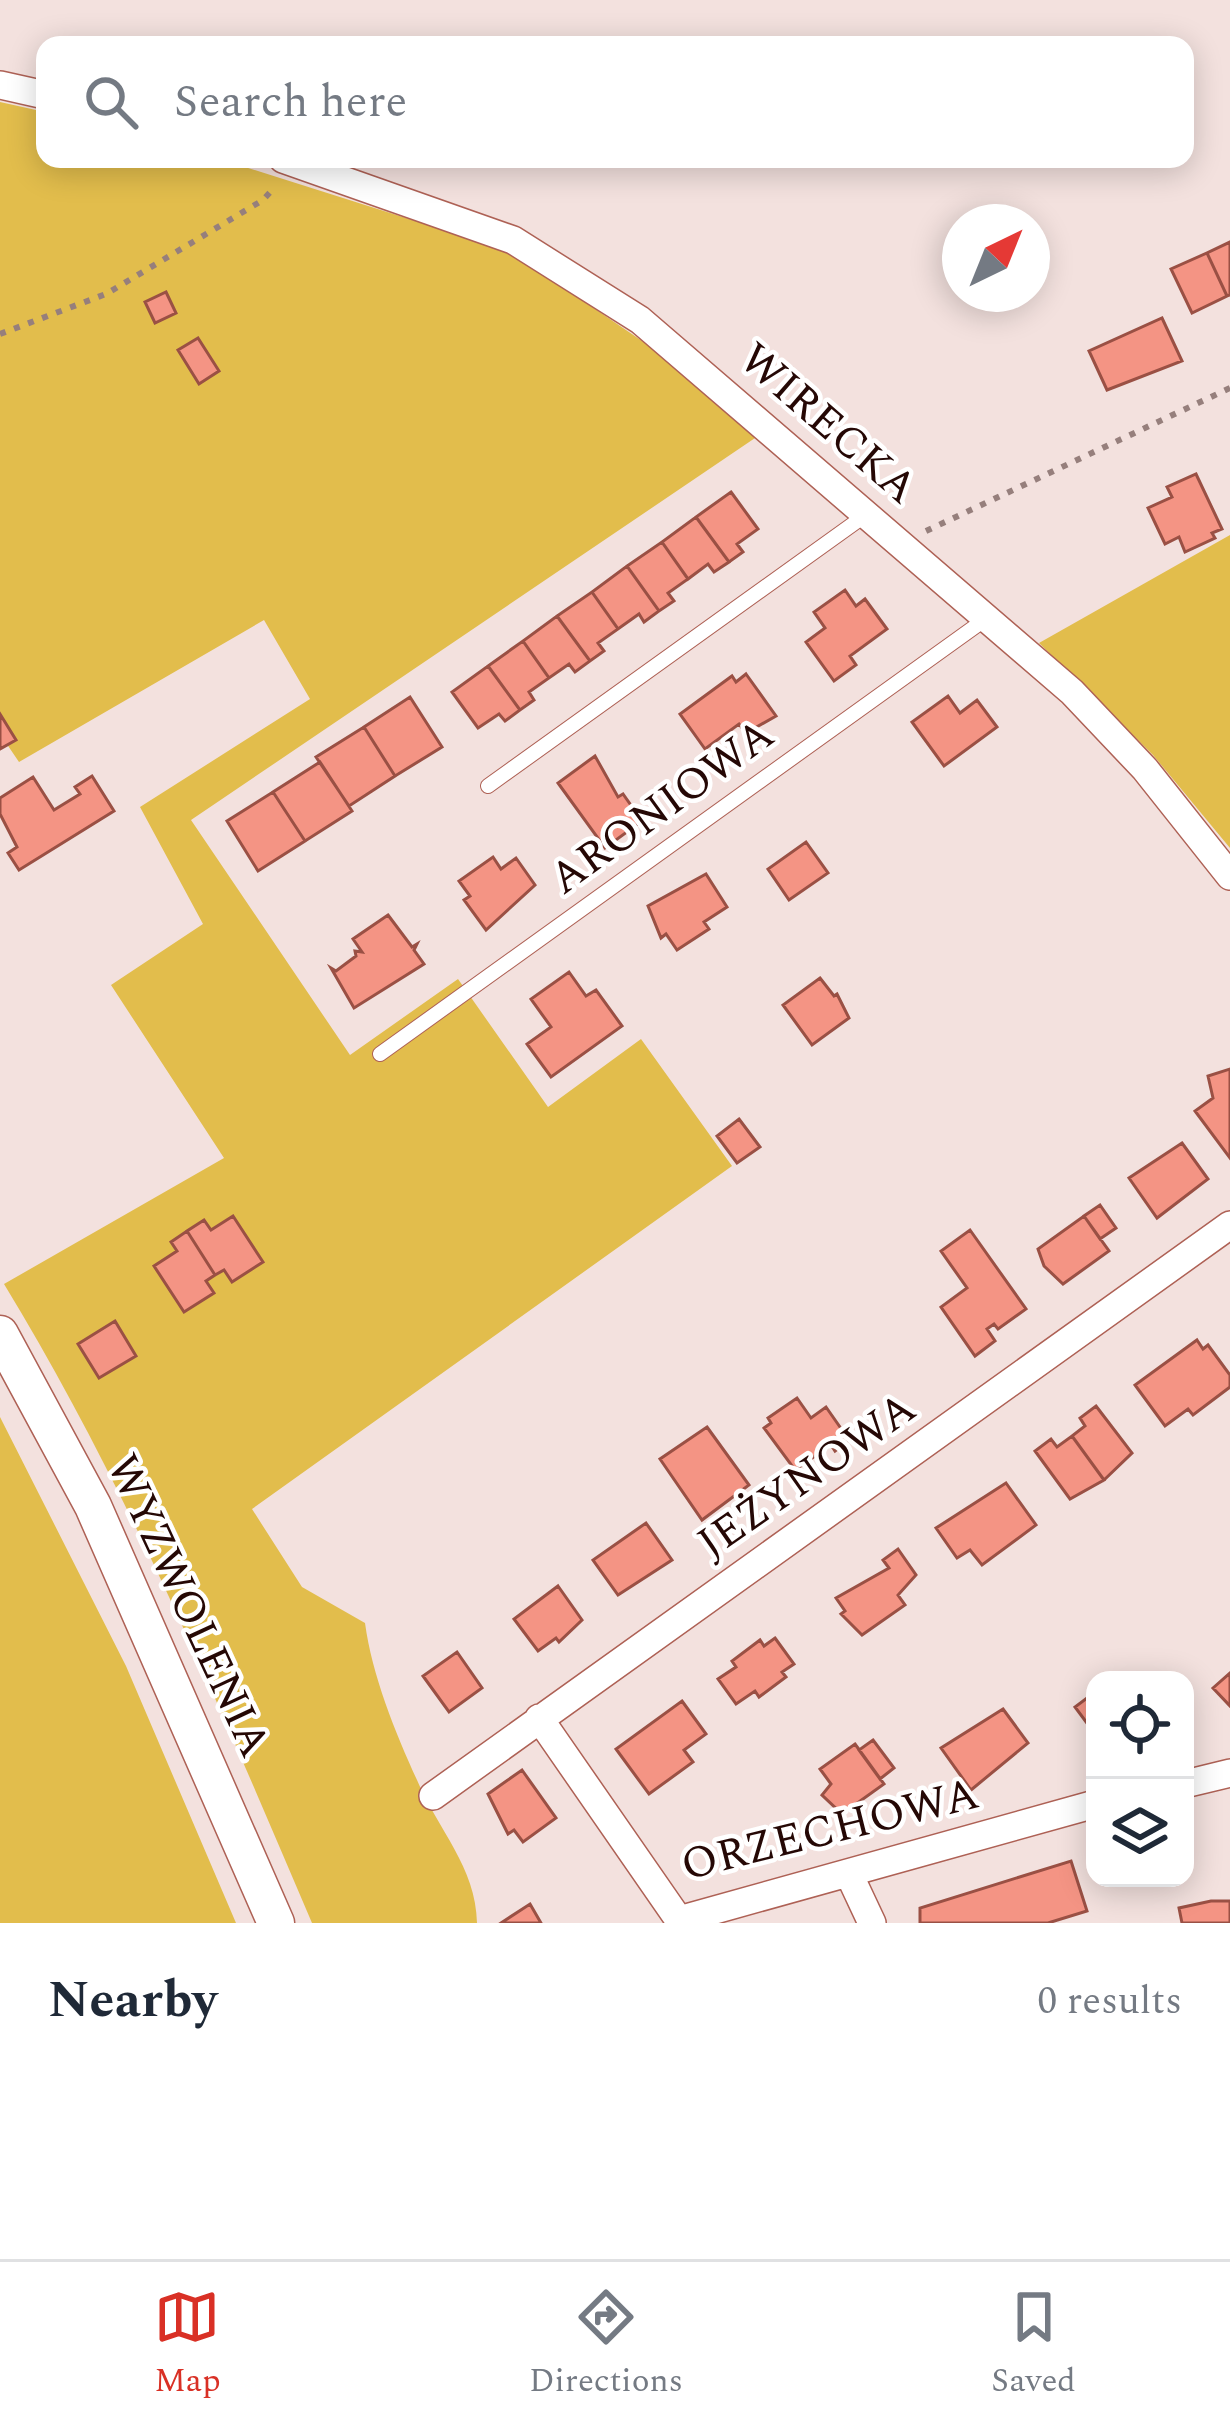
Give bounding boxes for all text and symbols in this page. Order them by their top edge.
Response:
search box [36,36,1194,168]
text: Search here [174,68,407,137]
icon: search [78,69,144,135]
north arrow [942,204,1050,312]
street label: WIRECKA [723,326,933,522]
street label: ARONIOWA [535,701,789,913]
street label: JEŻYNOWA [683,1375,931,1577]
street label: WYZWOLENIA [87,1443,289,1769]
map controls [1086,1671,1194,1887]
button: locate [1086,1671,1194,1779]
street label: ORZECHOWA [674,1760,986,1900]
button: layers [1086,1779,1194,1887]
text: Nearby [48,1962,217,2040]
text: 0 results [1038,1972,1182,2031]
tab: Map [154,2284,221,2406]
tab: Directions [529,2284,683,2406]
tab: Saved [991,2284,1076,2406]

